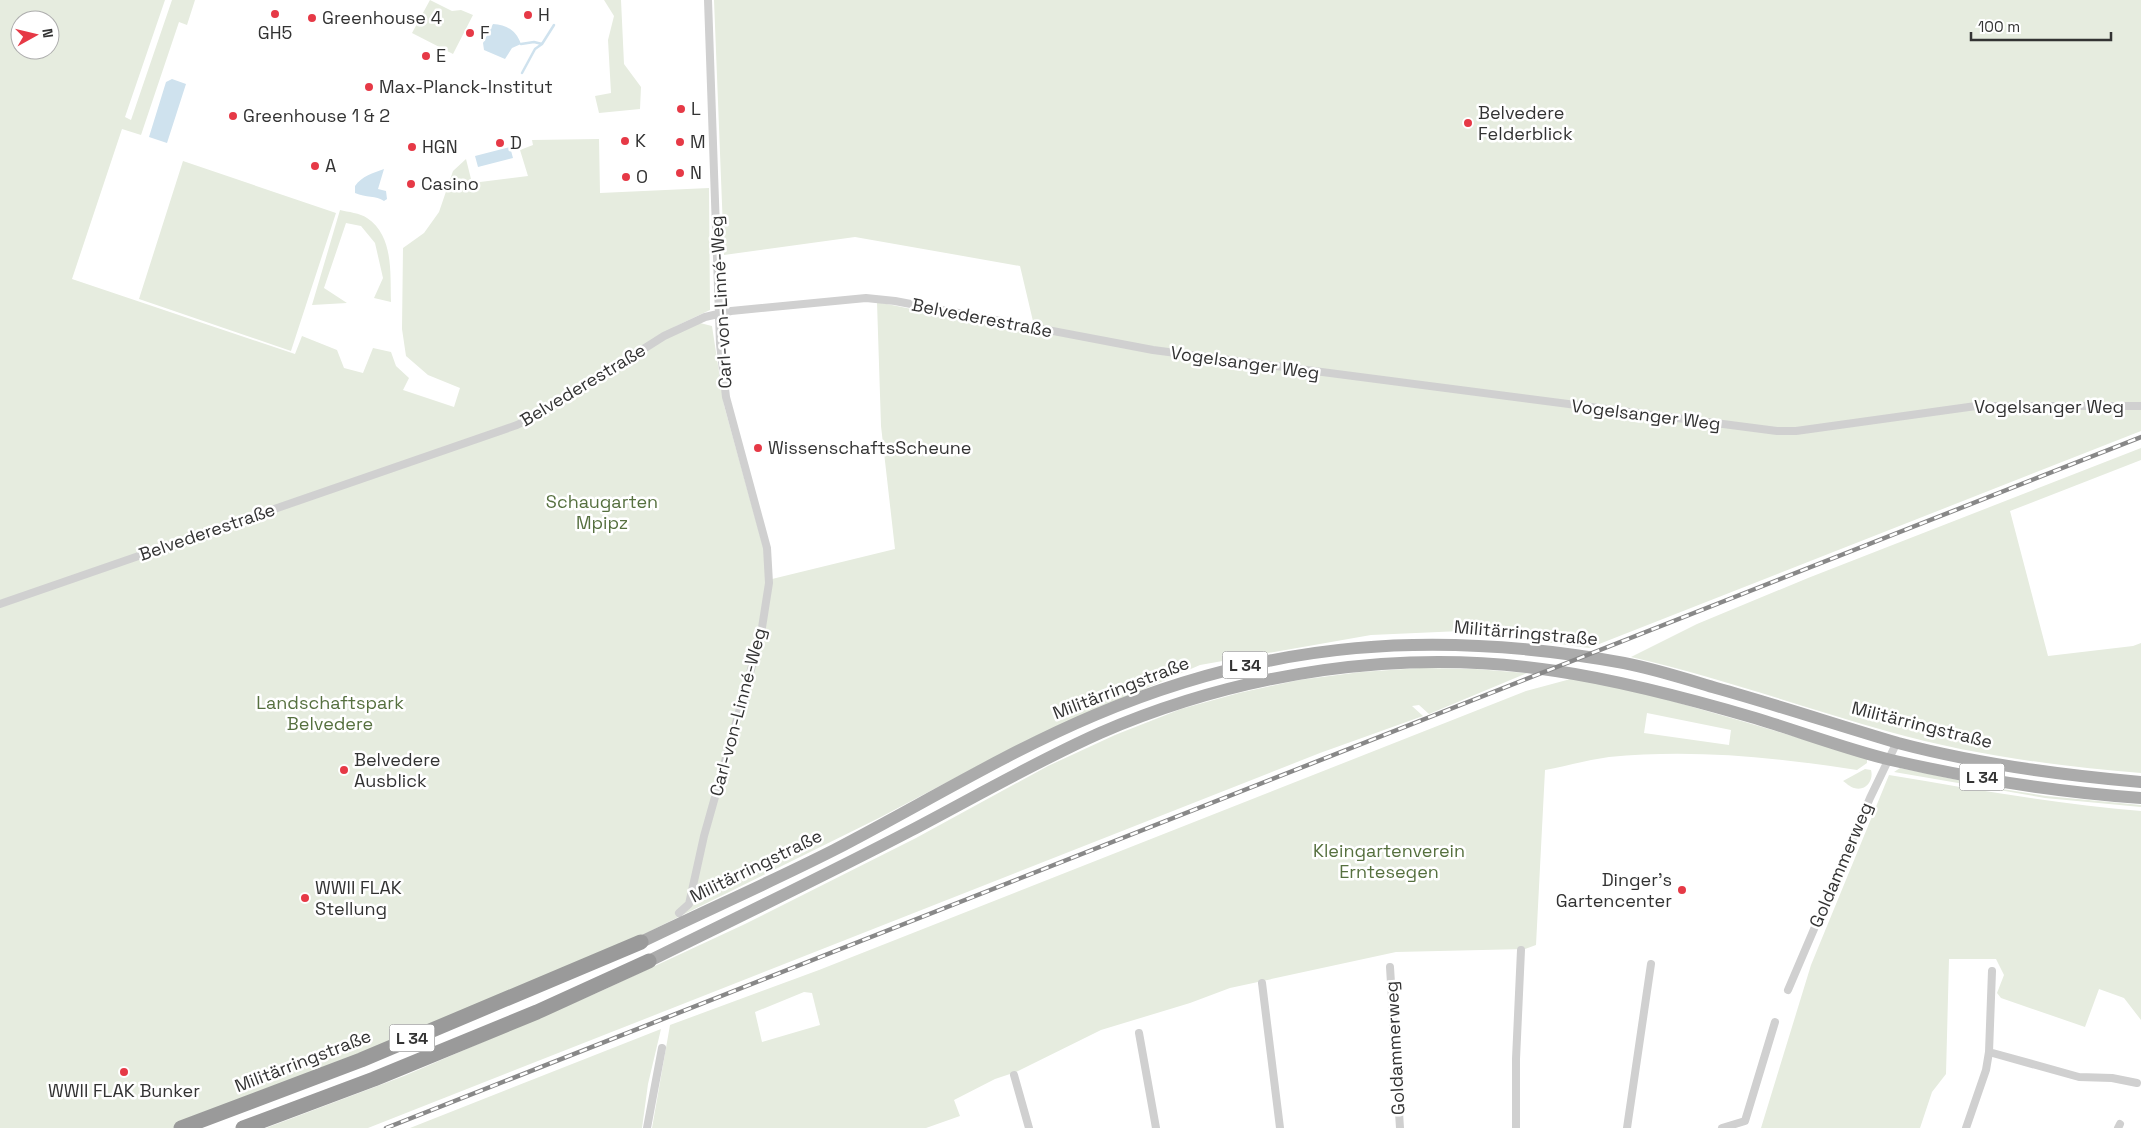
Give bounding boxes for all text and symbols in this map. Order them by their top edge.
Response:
place label: H [538,3,550,26]
place label: Greenhouse 4 [322,6,442,29]
marker: GH5 [269,8,281,20]
marker: H [522,9,534,21]
north arrow [10,10,60,60]
scale bar [1971,10,2111,42]
marker: Greenhouse 4 [306,12,318,24]
text: 100 m [1978,17,2020,36]
place label: GH5 [258,21,292,44]
place label: F [480,21,490,44]
text: N [38,27,57,39]
marker: F [464,27,476,39]
place label: E [436,44,446,67]
marker: E [420,50,432,62]
place label: Max-Planck-Institut [379,75,553,98]
marker: Max-Planck-Institut [363,81,375,93]
place label: L [691,97,701,120]
place label: Belvedere Felderblick [1478,101,1573,145]
marker: L [675,103,687,115]
place label: Greenhouse 1 & 2 [243,104,390,127]
marker: Greenhouse 1 & 2 [227,110,239,122]
marker: Belvedere Felderblick [1462,117,1474,129]
place label: K [635,129,646,152]
place label: M [690,130,706,153]
place label: D [510,131,522,154]
place label: HGN [422,135,458,158]
marker: K [619,135,631,147]
marker: M [674,136,686,148]
marker: D [494,137,506,149]
marker: HGN [406,141,418,153]
place label: A [325,154,336,177]
marker: A [309,160,321,172]
place label: N [690,161,702,184]
place label: O [636,165,648,188]
marker: N [674,167,686,179]
marker: O [620,171,632,183]
place label: Casino [421,172,479,195]
marker: Casino [405,178,417,190]
street label: Carl-von-Linné-Weg [704,215,737,389]
street label: Belvederestraße [910,293,1054,342]
street label: Belvederestraße [516,338,650,431]
street label: Vogelsanger Weg [1169,341,1321,384]
street label: Vogelsanger Weg [1570,394,1722,435]
street label: Vogelsanger Weg [1974,395,2124,418]
place label: WissenschaftsScheune [768,436,972,459]
marker: WissenschaftsScheune [752,442,764,454]
park label: Schaugarten Mpipz [546,490,658,534]
street label: Belvederestraße [136,497,278,566]
street label: Militärringstraße [1453,615,1599,650]
street label: Carl-von-Linné-Weg [704,625,771,799]
street label: Militärringstraße [1049,651,1192,724]
road number: L 34 [1222,652,1268,678]
park label: Landschaftspark Belvedere [256,691,404,735]
street label: Militärringstraße [1849,696,1995,753]
place label: Belvedere Ausblick [354,748,440,792]
marker: Belvedere Ausblick [338,764,350,776]
road number: L 34 [1960,764,2004,790]
street label: Goldammerweg [1804,799,1877,931]
street label: Militärringstraße [686,824,826,908]
park label: Kleingartenverein Erntesegen [1313,839,1465,883]
place label: Dinger's Gartencenter [1556,868,1672,912]
place label: WWII FLAK Stellung [315,876,402,920]
marker: Dinger's Gartencenter [1676,884,1688,896]
marker: WWII FLAK Stellung [299,892,311,904]
street label: Goldammerweg [1380,980,1409,1116]
street label: Militärringstraße [231,1024,374,1097]
road number: L 34 [390,1024,434,1052]
marker: WWII FLAK Bunker [118,1066,130,1078]
place label: WWII FLAK Bunker [48,1079,200,1102]

